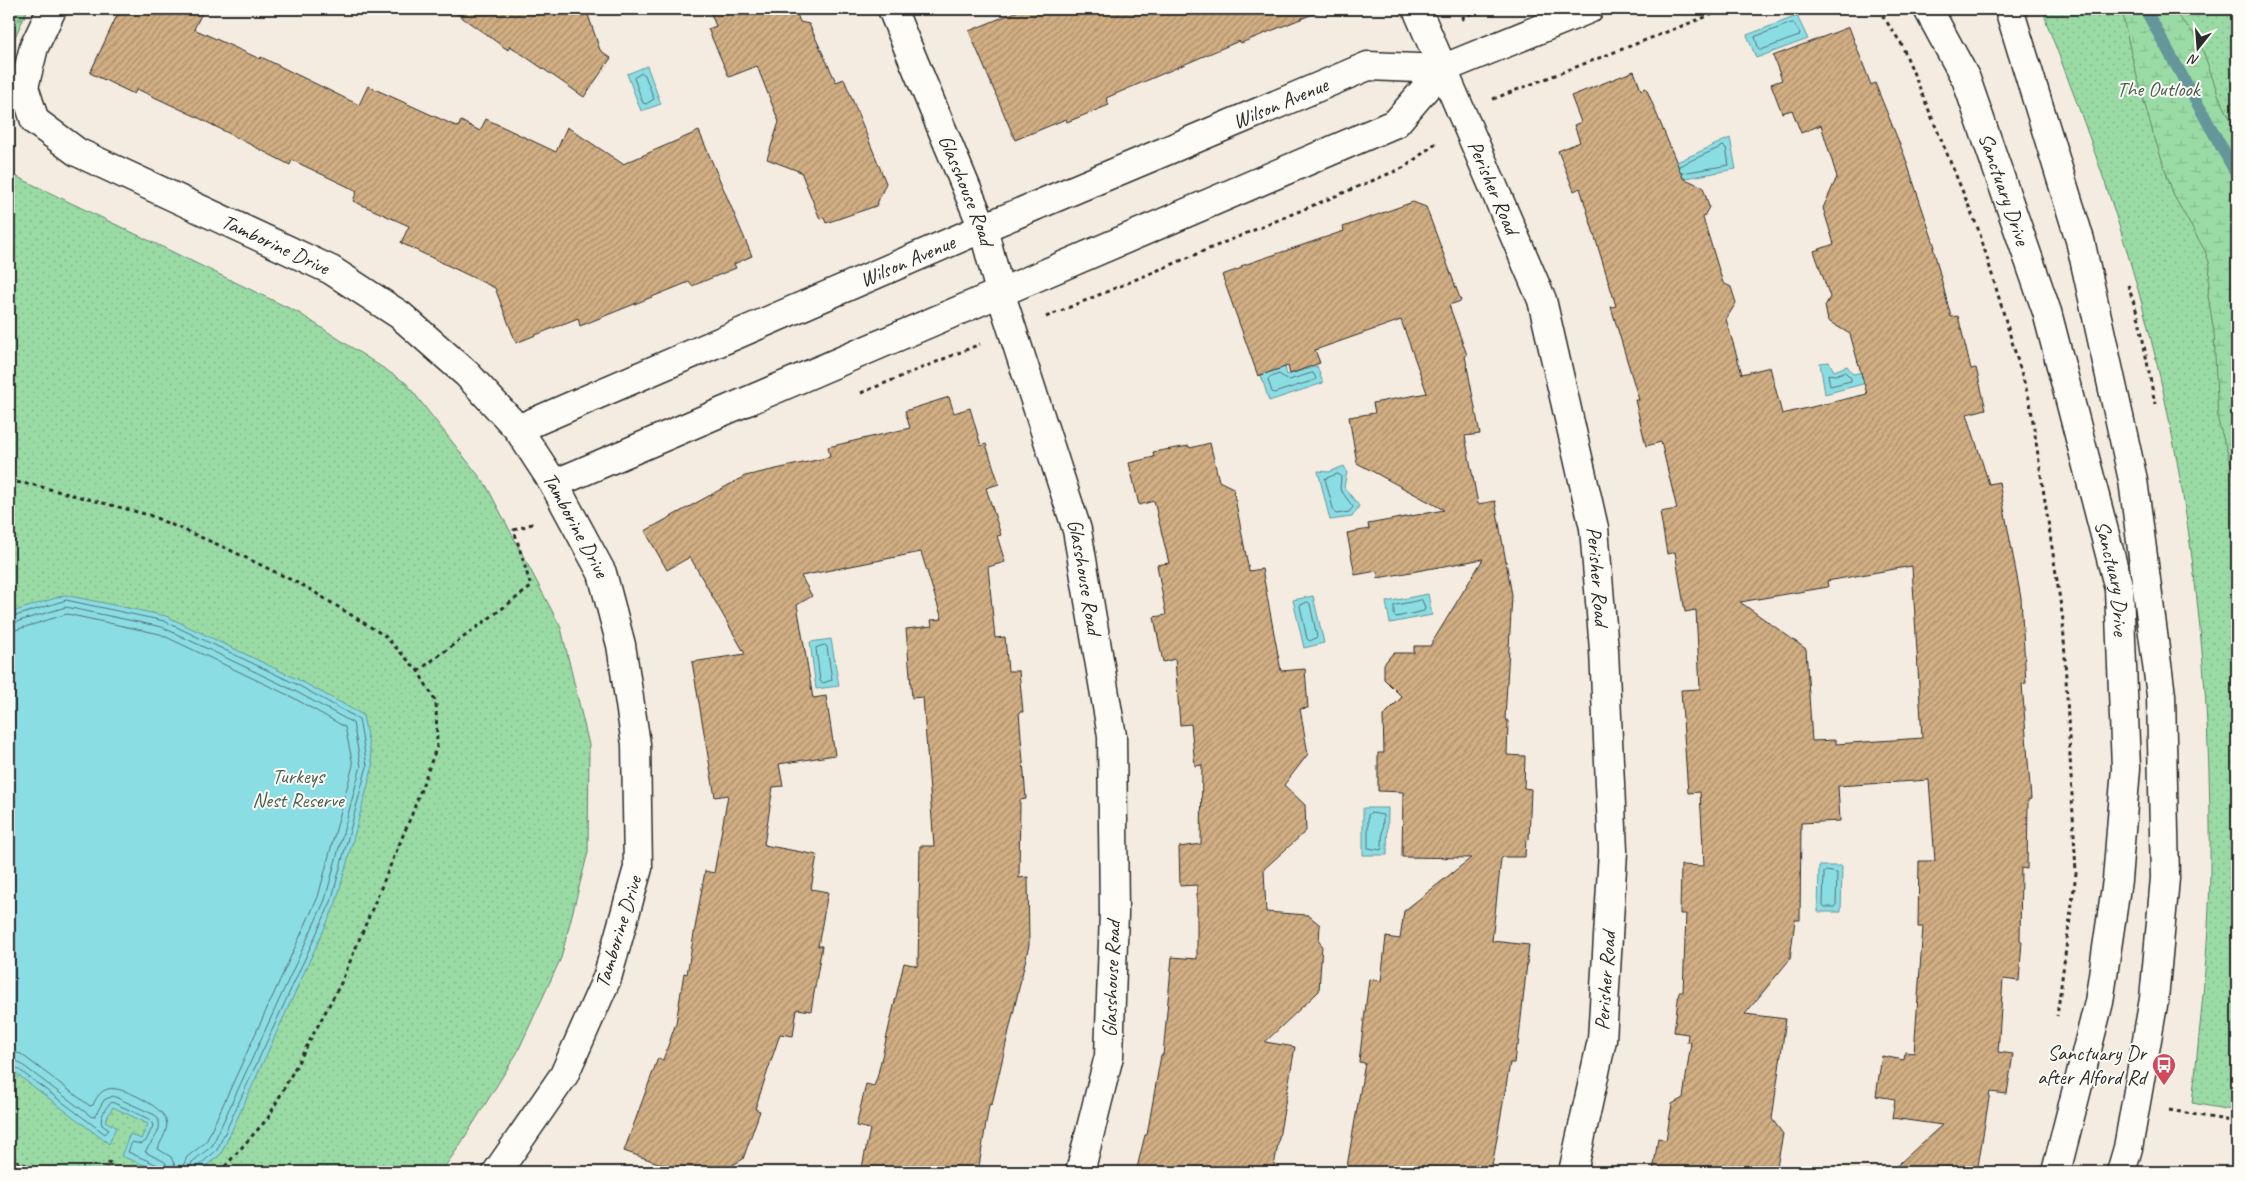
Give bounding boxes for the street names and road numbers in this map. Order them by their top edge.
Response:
street label: Wilson Avenue [1229,71,1333,134]
street label: Sanctuary Drive [1973,129,2036,249]
street label: Glasshouse Road [933,131,1001,251]
street label: Perisher Road [1462,137,1527,241]
street label: Tamborine Drive [218,208,334,281]
street label: Wilson Avenue [856,228,960,293]
street label: Tamborine Drive [537,467,615,583]
street label: Glasshouse Road [1061,516,1108,639]
street label: Sanctuary Drive [2089,518,2134,638]
street label: Perisher Road [1581,526,1615,630]
street label: Tamborine Drive [589,872,648,991]
street label: Glasshouse Road [1096,917,1126,1038]
street label: Perisher Road [1589,927,1622,1031]

